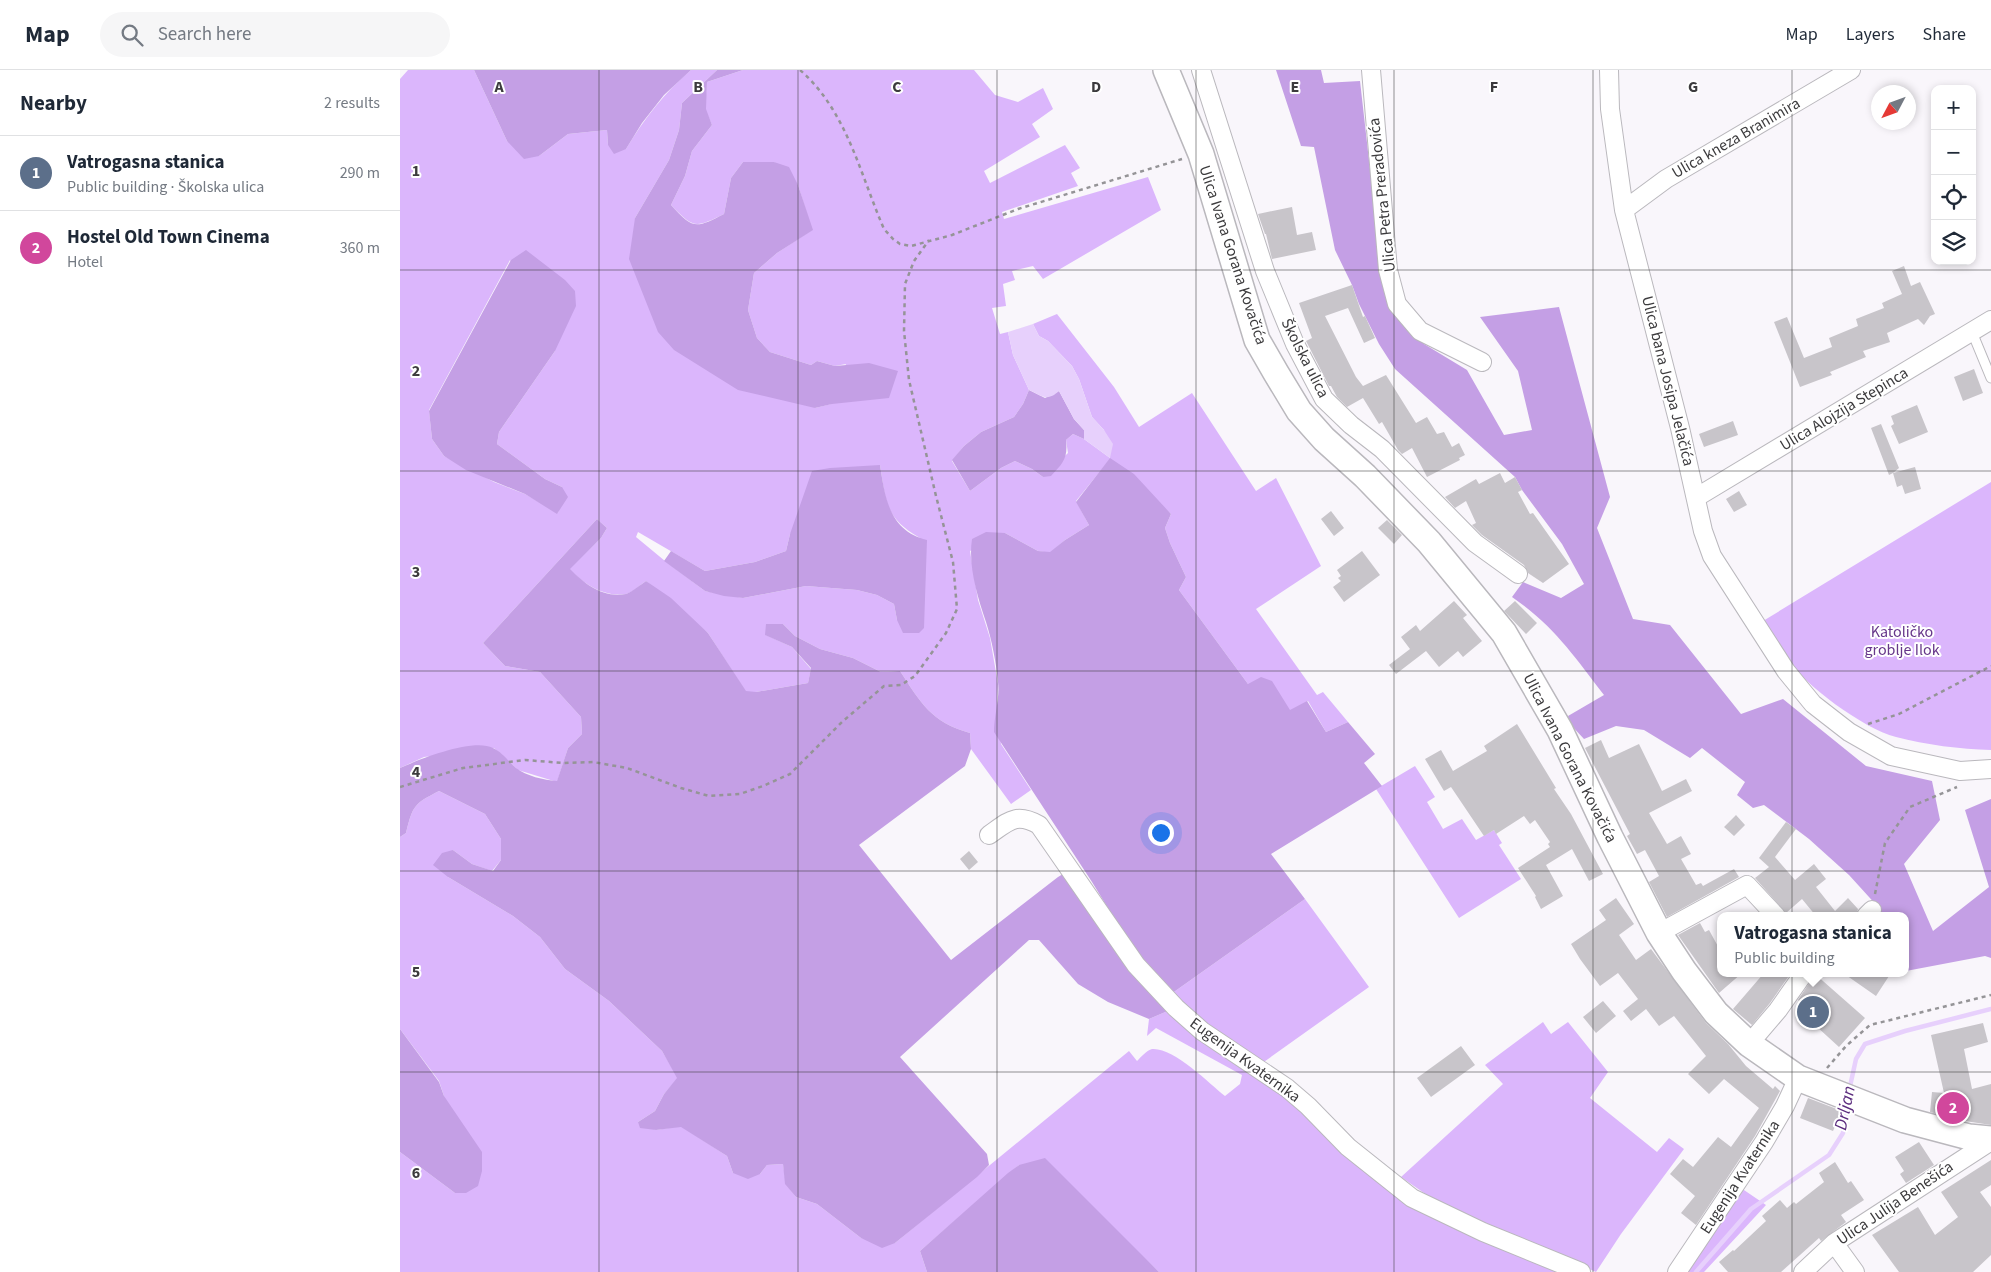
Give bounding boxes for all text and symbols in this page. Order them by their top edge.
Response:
search box [100,12,450,57]
text: Map [25,17,70,52]
icon: search [118,21,146,49]
text: Search here [158,21,251,48]
text: Map [1786,22,1818,47]
text: Layers [1846,22,1895,47]
text: Share [1923,22,1966,47]
text: A [493,76,504,98]
text: B [693,76,703,98]
text: C [892,76,902,98]
text: D [1091,76,1101,98]
text: E [1291,76,1299,98]
text: F [1490,76,1498,98]
text: G [1688,76,1698,98]
north arrow [1871,85,1916,130]
map controls [1931,85,1976,265]
button: + [1931,85,1976,130]
text: Nearby [20,88,87,118]
text: 2 results [324,92,380,114]
street label: Ulica kneza Branimira [1668,92,1804,184]
street label: Ulica Petra Preradovića [1363,117,1401,273]
button: − [1931,130,1976,175]
text: Vatrogasna stanica [67,149,224,176]
text: 1 [412,160,420,182]
text: 1 [32,162,40,184]
text: 290 m [340,162,380,184]
street label: Ulica Ivana Gorana Kovačića [1194,162,1272,348]
button: locate [1931,175,1976,220]
text: Public building · Školska ulica [67,176,264,198]
button: layers [1931,220,1976,265]
text: Hostel Old Town Cinema [67,224,270,251]
text: 2 [32,237,40,259]
text: 360 m [340,237,380,259]
text: Hotel [67,251,103,273]
street label: Ulica bana Josipa Jelačića [1636,294,1700,468]
street label: Školska ulica [1276,314,1334,402]
text: 2 [412,360,420,382]
street label: Ulica Alojzija Stepinca [1776,362,1912,456]
text: 3 [412,561,420,583]
park label: Katoličko groblje Ilok [1864,621,1940,661]
street label: Ulica Ivana Gorana Kovačića [1518,670,1622,846]
text: 4 [412,761,421,783]
your location [1148,820,1174,846]
popup [1717,912,1909,977]
text: Vatrogasna stanica [1734,920,1892,947]
text: Public building [1734,947,1835,969]
text: 5 [412,961,420,983]
pin: 1 [1797,993,1829,1031]
street label: Eugenija Kvaternika [1185,1012,1305,1108]
water label: Drljan [1828,1084,1862,1132]
pin: 2 [1937,1089,1969,1127]
street label: Eugenija Kvaternika [1695,1116,1785,1238]
street label: Ulica Julija Benešića [1832,1156,1958,1250]
text: 6 [412,1162,420,1184]

